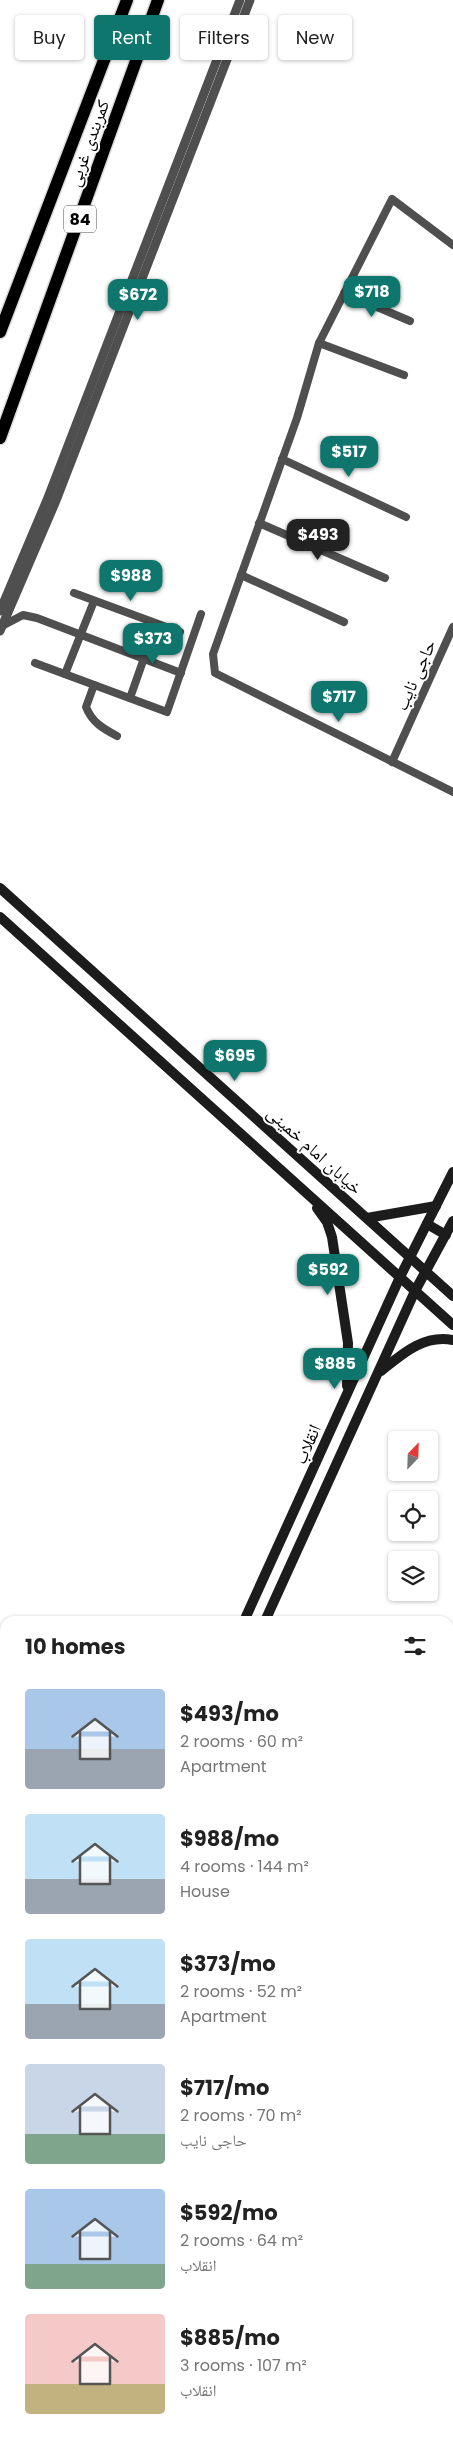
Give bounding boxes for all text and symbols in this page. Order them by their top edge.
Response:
chip: Buy [15,15,84,60]
chip: Rent [94,15,170,60]
chip: Filters [180,15,268,60]
chip: New [278,15,352,60]
street label: کمربندی غربی [61,96,115,190]
road number: 84 [64,205,96,232]
pin: $718 [342,276,402,318]
pin: $672 [108,278,168,321]
text: $718 [354,280,390,303]
text: $672 [119,283,157,306]
pin: $517 [319,436,379,478]
text: $517 [331,440,367,463]
pin: $493 [288,518,348,561]
text: $493 [298,523,338,546]
pin: $988 [101,560,161,602]
text: $988 [110,564,152,587]
pin: $373 [123,622,183,665]
text: $373 [134,627,172,650]
street label: حاجی نایب [388,636,442,714]
pin: $717 [309,680,369,723]
text: $717 [322,685,356,708]
pin: $695 [205,1040,265,1082]
text: $695 [215,1044,255,1067]
street label: خیابان امام خمینی [262,1100,368,1200]
pin: $592 [298,1254,358,1296]
text: $592 [308,1258,348,1281]
pin: $885 [305,1348,365,1390]
text: $885 [314,1352,356,1375]
street label: انقلاب [287,1420,327,1468]
north arrow [388,1431,438,1481]
map controls [388,1431,438,1601]
button: locate [388,1491,438,1541]
button: layers [388,1551,438,1601]
text: 10 homes [25,1632,125,1661]
icon: filters [401,1632,429,1660]
text: $493/mo [180,1699,279,1728]
icon: home [65,1709,125,1769]
text: 2 rooms · 60 m² [180,1730,303,1753]
text: Apartment [180,1755,267,1778]
text: $988/mo [180,1824,279,1853]
icon: home [65,1834,125,1894]
text: 4 rooms · 144 m² [180,1855,309,1878]
text: House [180,1880,230,1903]
text: $373/mo [180,1949,276,1978]
icon: home [65,1959,125,2019]
text: 2 rooms · 52 m² [180,1980,302,2003]
text: Apartment [180,2005,267,2028]
text: $717/mo [180,2073,269,2102]
icon: home [65,2084,125,2144]
text: 2 rooms · 70 m² [180,2104,302,2127]
text: حاجی نایب [180,2129,247,2152]
text: $592/mo [180,2198,278,2227]
icon: home [65,2209,125,2269]
text: 2 rooms · 64 m² [180,2229,303,2252]
text: انقلاب [180,2254,217,2277]
text: $885/mo [180,2323,280,2352]
icon: home [65,2334,125,2394]
text: 3 rooms · 107 m² [180,2354,307,2377]
text: انقلاب [180,2379,217,2402]

